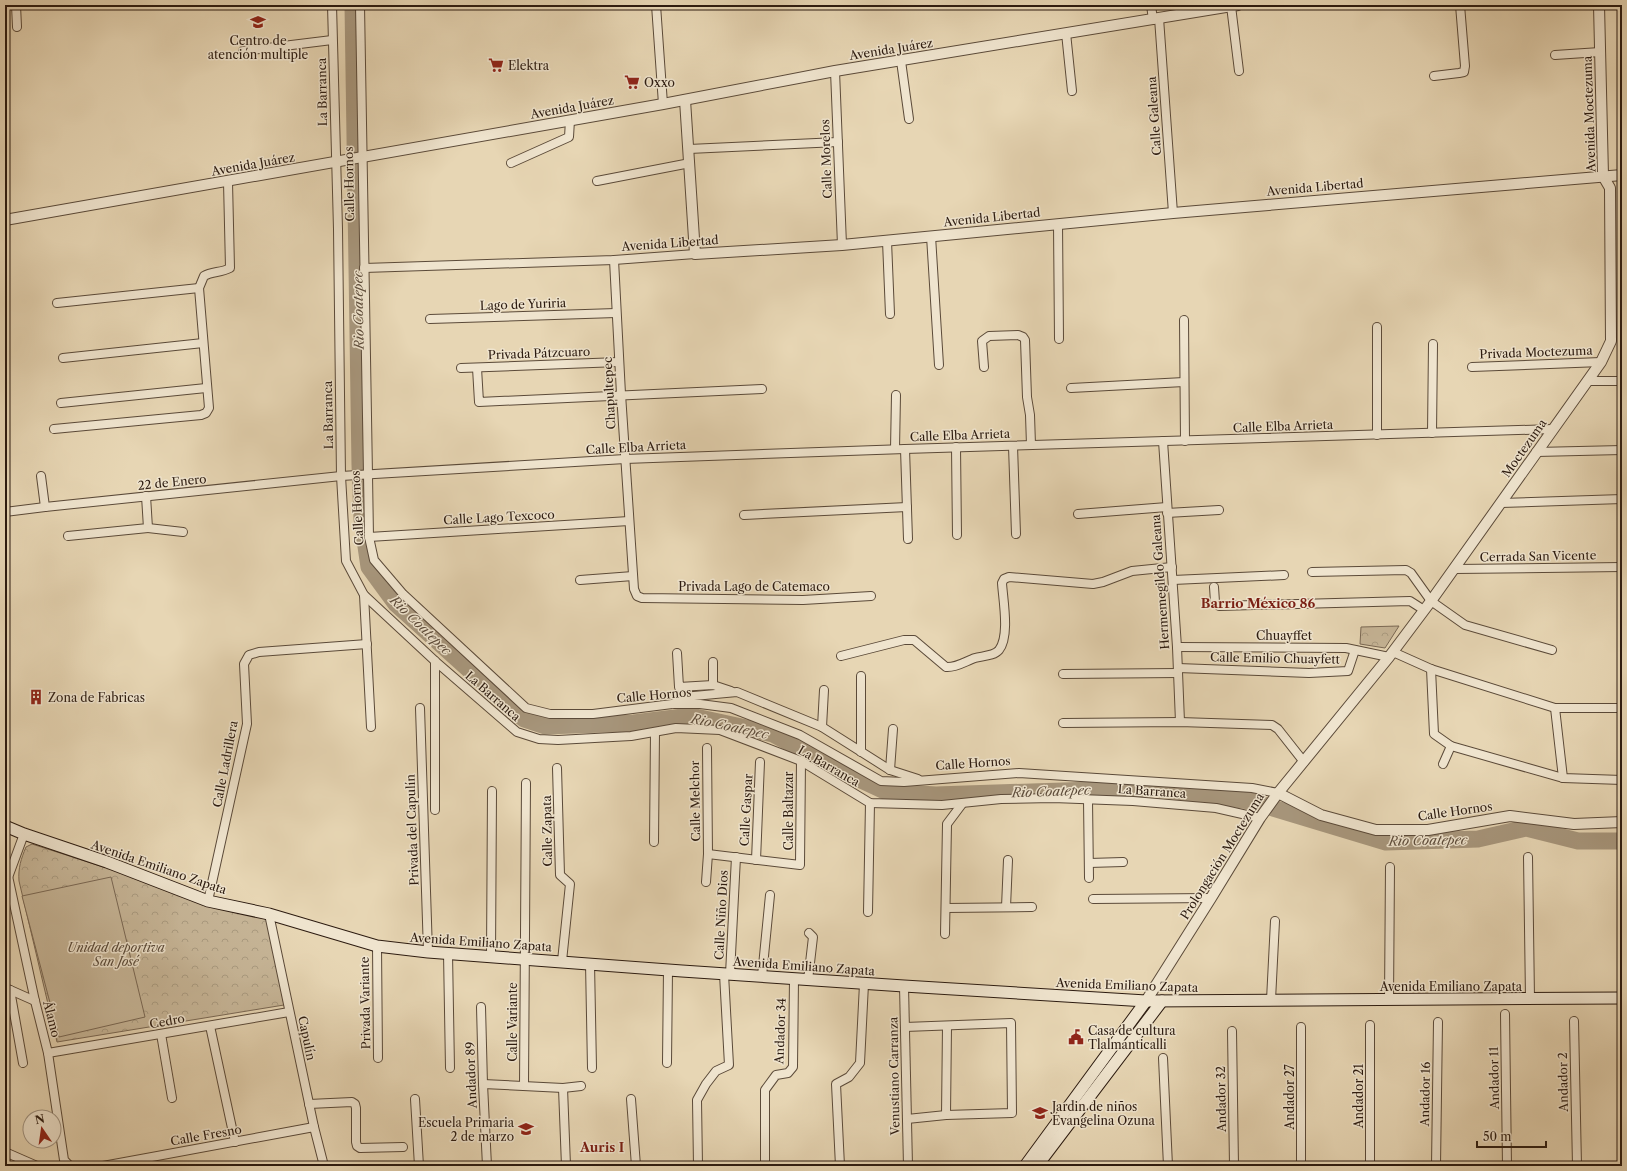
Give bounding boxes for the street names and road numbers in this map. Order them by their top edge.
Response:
street label: Avenida Juárez [847,35,934,63]
street label: Avenida Moctezuma [1579,55,1599,173]
street label: La Barranca [314,57,330,126]
street label: Calle Galeana [1144,75,1164,156]
street label: Avenida Juárez [528,92,615,122]
street label: Calle Morelos [817,119,835,199]
street label: Calle Hornos [341,146,357,222]
street label: Avenida Juárez [209,149,296,179]
street label: Avenida Libertad [1265,175,1365,199]
street label: Avenida Libertad [942,204,1042,230]
street label: Avenida Libertad [620,232,720,254]
street label: Lago de Yuriria [480,295,567,313]
street label: Privada Moctezuma [1479,343,1593,361]
street label: Privada Pátzcuaro [488,344,590,362]
street label: Chapultepec [600,356,618,430]
street label: La Barranca [320,380,336,449]
street label: Moctezuma [1498,415,1550,480]
street label: Calle Elba Arrieta [1232,417,1334,435]
street label: Calle Elba Arrieta [909,426,1011,444]
street label: Calle Elba Arrieta [585,437,687,457]
street label: Calle Hornos [348,470,366,546]
street label: 22 de Enero [137,471,207,493]
street label: Calle Lago Texcoco [443,507,555,527]
street label: Hermemegildo Galeana [1148,513,1172,650]
street label: Cerrada San Vicente [1480,547,1597,565]
street label: Privada Lago de Catemaco [678,579,830,594]
street label: Chuayffet [1256,628,1313,643]
street label: Calle Emilio Chuayfett [1210,649,1341,667]
street label: La Barranca [462,668,524,725]
street label: Calle Hornos [616,684,692,706]
street label: Calle Ladrillera [209,719,241,809]
street label: La Barranca [796,742,863,790]
street label: Calle Hornos [935,753,1011,773]
street label: Calle Melchor [687,760,703,842]
street label: Calle Baltazar [781,771,796,851]
street label: Calle Gaspar [737,773,755,847]
street label: Privada del Capulín [403,774,421,886]
street label: La Barranca [1117,781,1187,801]
street label: Prolongación Moctezuma [1177,789,1268,922]
street label: Calle Zapata [539,795,555,867]
street label: Calle Hornos [1417,798,1493,824]
street label: Avenida Emiliano Zapata [88,836,229,897]
street label: Calle Niño Dios [711,870,731,960]
street label: Avenida Emiliano Zapata [408,929,553,954]
street label: Avenida Emiliano Zapata [731,953,876,978]
street label: Privada Variante [357,956,373,1049]
street label: Avenida Emiliano Zapata [1055,975,1199,995]
street label: Avenida Emiliano Zapata [1379,979,1523,994]
street label: Calle Variante [505,982,520,1062]
street label: Álamo [40,998,65,1039]
street label: Andador 34 [771,998,789,1065]
street label: Cedro [148,1011,186,1031]
street label: Capulín [295,1014,319,1062]
street label: Venustiano Carranza [885,1016,903,1136]
street label: Andador 89 [462,1041,480,1110]
street label: Andador 11 [1486,1046,1502,1111]
street label: Andador 2 [1555,1052,1571,1113]
street label: Andador 16 [1417,1061,1433,1128]
street label: Andador 27 [1282,1064,1297,1131]
street label: Andador 21 [1351,1064,1366,1129]
street label: Andador 32 [1213,1066,1229,1133]
street label: Calle Fresno [169,1121,243,1149]

